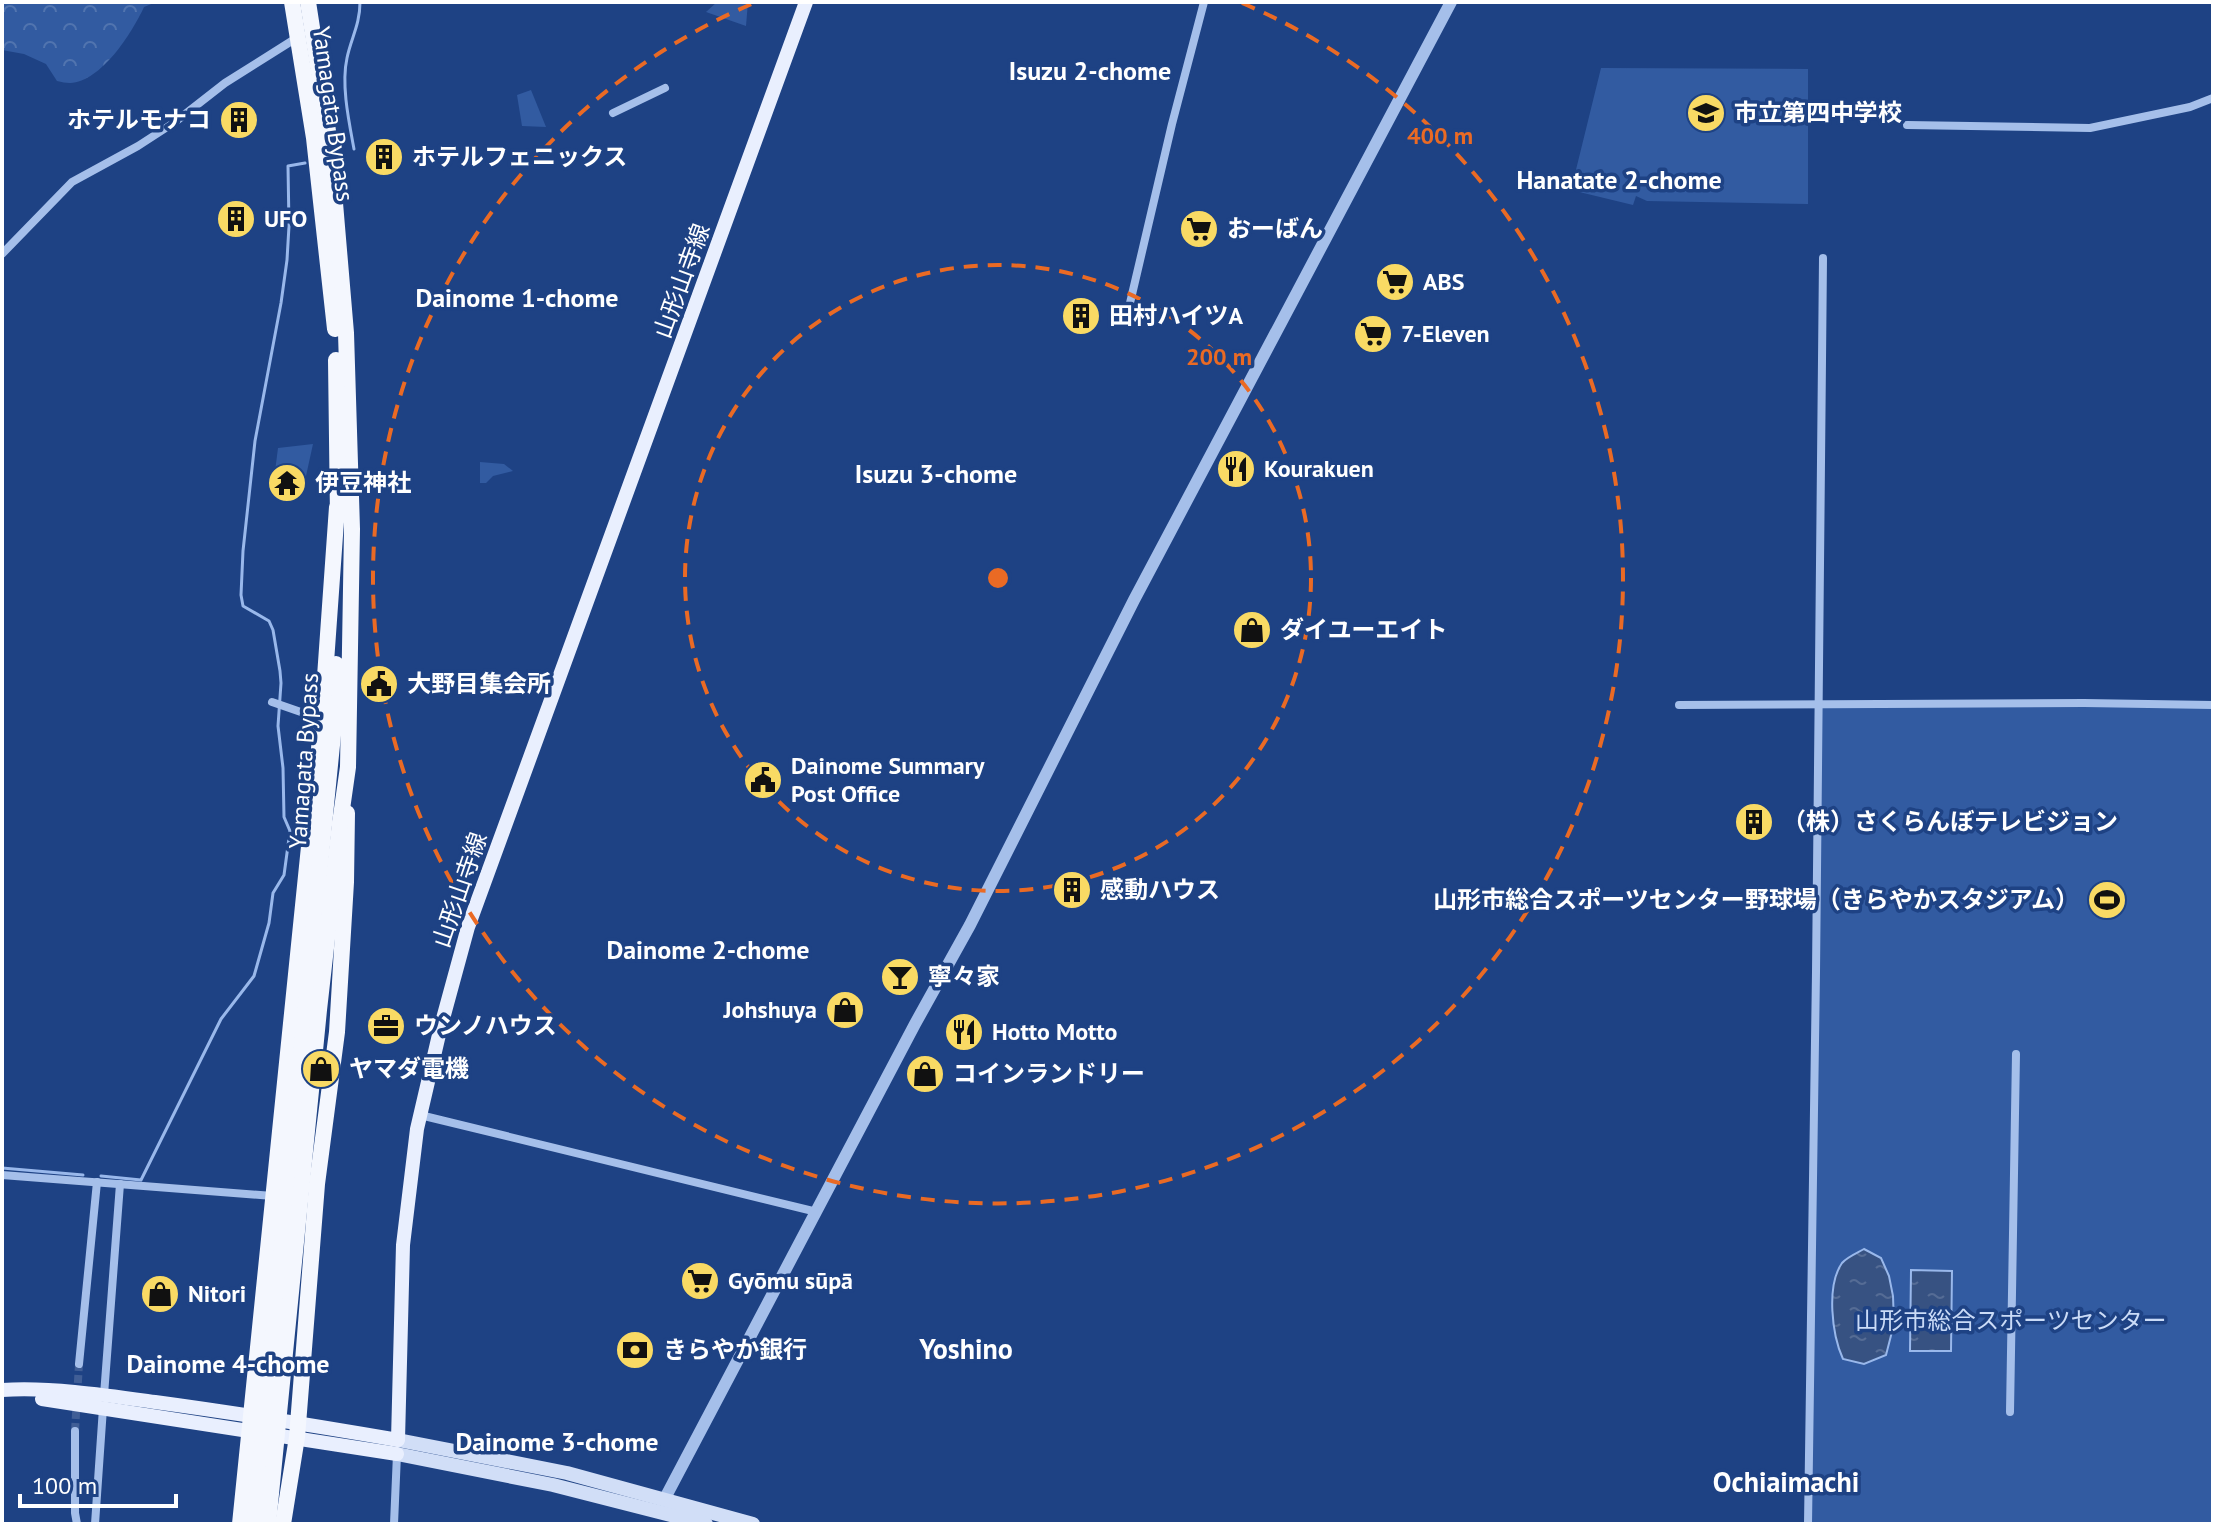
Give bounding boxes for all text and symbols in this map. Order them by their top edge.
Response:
street label: Yamagata Bypass [306,24,361,203]
district label: Isuzu 2-chome [1009,54,1171,87]
school or university icon: 市立第四中学校 [1685,92,1727,134]
place label: 市立第四中学校 [1734,97,1902,128]
building icon: ホテルモナコ [218,99,260,141]
place label: ホテルモナコ [67,104,211,135]
text: 400 m [1407,120,1473,151]
building icon: ホテルフェニックス [363,136,405,178]
place label: ホテルフェニックス [412,141,627,172]
district label: Hanatate 2-chome [1516,163,1722,196]
building icon: UFO [215,198,257,240]
place label: UFO [264,203,307,234]
supermarket icon: おーばん [1178,208,1220,250]
place label: おーばん [1227,213,1323,244]
street label: 山形山寺線 [646,219,717,343]
supermarket icon: ABS [1374,261,1416,303]
place label: ABS [1423,266,1464,297]
district label: Dainome 1-chome [415,281,619,314]
building icon: 田村ハイツA [1060,295,1102,337]
place label: 田村ハイツA [1109,300,1244,331]
supermarket icon: 7-Eleven [1352,313,1394,355]
place label: 7-Eleven [1401,318,1490,349]
text: 200 m [1186,341,1252,372]
restaurant icon: Kourakuen [1215,448,1257,490]
place label: Kourakuen [1264,453,1374,484]
district label: Isuzu 3-chome [855,457,1017,490]
temple icon: 伊豆神社 [266,462,308,504]
place label: 伊豆神社 [315,467,411,498]
centre of rings [984,564,1012,592]
shop icon: ダイユーエイト [1231,609,1273,651]
place label: ダイユーエイト [1280,614,1448,645]
public building icon: 大野目集会所 [358,663,400,705]
place label: 大野目集会所 [407,668,551,699]
street label: Yamagata Bypass [282,672,325,850]
place label: Dainome Summary Post Office [791,750,985,809]
public building icon: Dainome Summary Post Office [742,759,784,801]
building icon: （株）さくらんぼテレビジョン [1733,801,1775,843]
place label: （株）さくらんぼテレビジョン [1782,806,2118,837]
street label: 山形山寺線 [425,828,494,952]
building icon: 感動ハウス [1051,869,1093,911]
place label: 感動ハウス [1100,874,1220,905]
sports icon: 山形市総合スポーツセンター野球場（きらやかスタジアム） [2086,879,2128,921]
place label: 山形市総合スポーツセンター野球場（きらやかスタジアム） [1433,884,2079,915]
district label: Dainome 2-chome [606,933,810,966]
bar icon: 寧々家 [879,956,921,998]
place label: 寧々家 [928,961,1000,992]
shop icon: Johshuya [824,989,866,1031]
place label: Johshuya [723,994,817,1025]
office icon: ウンノハウス [365,1005,407,1047]
place label: ウンノハウス [414,1010,557,1041]
restaurant icon: Hotto Motto [943,1011,985,1053]
place label: Hotto Motto [992,1016,1117,1047]
shop icon: ヤマダ電機 [300,1048,342,1090]
place label: ヤマダ電機 [349,1053,469,1084]
shop icon: コインランドリー [904,1053,946,1095]
place label: コインランドリー [953,1058,1145,1089]
supermarket icon: Gyōmu sūpā [679,1260,721,1302]
place label: Gyōmu sūpā [728,1265,853,1296]
shop icon: Nitori [139,1273,181,1315]
place label: Nitori [188,1278,246,1309]
park label: 山形市総合スポーツセンター [1855,1305,2167,1336]
bank icon: きらやか銀行 [614,1329,656,1371]
district label: Yoshino [918,1330,1013,1367]
place label: きらやか銀行 [663,1334,807,1365]
district label: Dainome 4-chome [126,1347,330,1380]
district label: Dainome 3-chome [455,1425,659,1458]
scale bar [20,1458,176,1508]
district label: Ochiaimachi [1713,1463,1859,1500]
text: 100 m [32,1470,97,1501]

